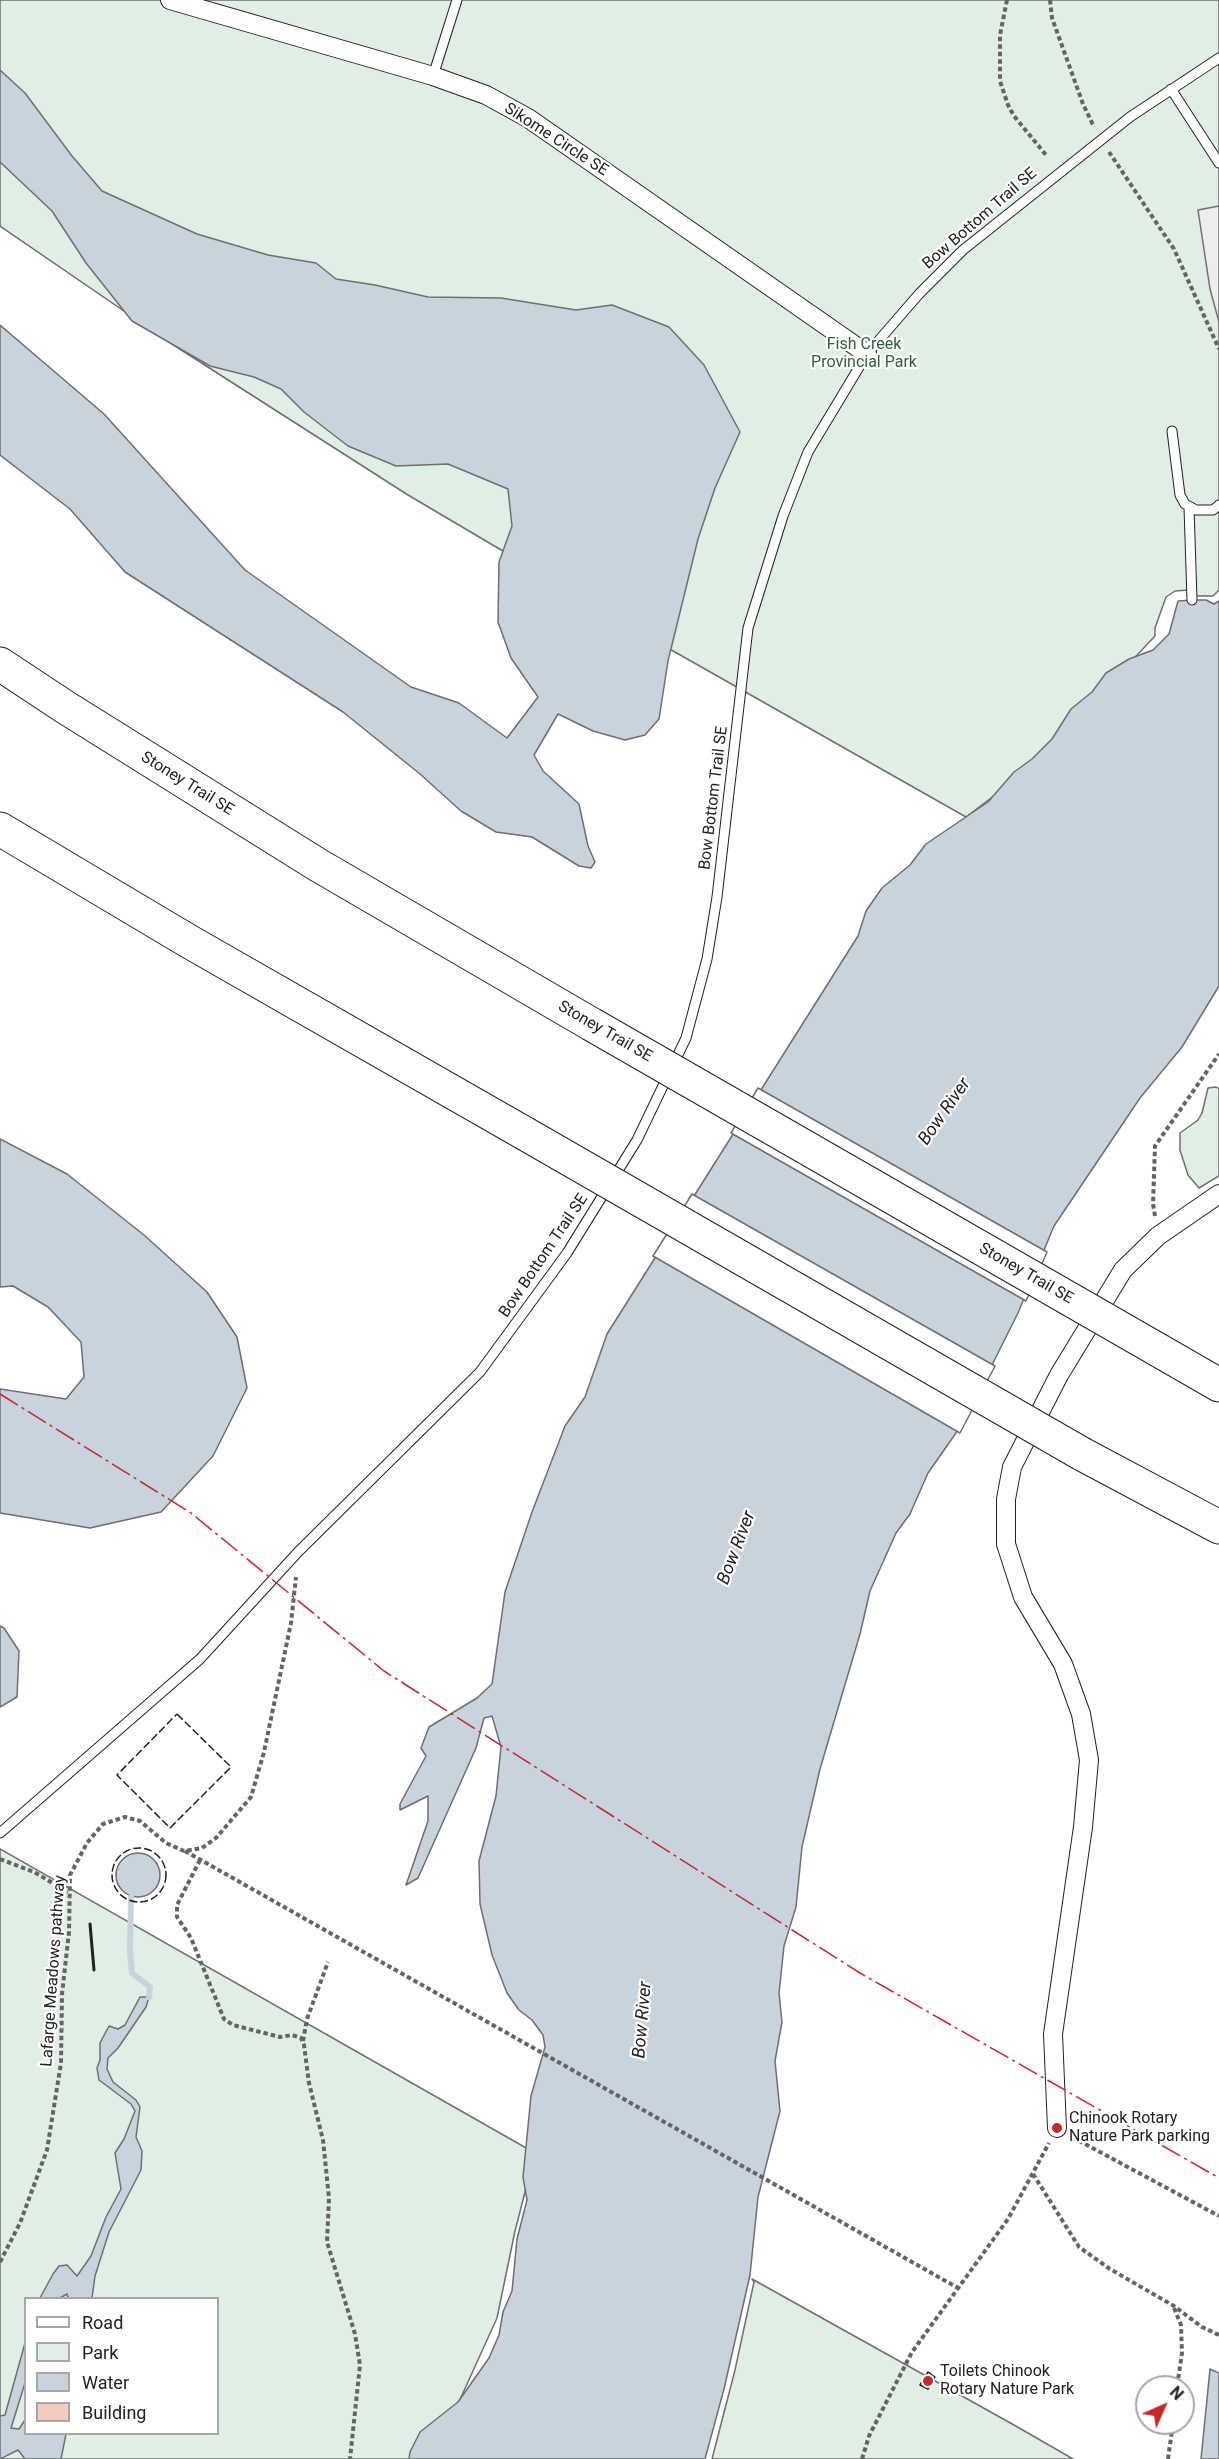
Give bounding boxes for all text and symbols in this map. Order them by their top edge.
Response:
street label: Sikome Circle SE [500,99,612,181]
street label: Bow Bottom Trail SE [919,164,1041,274]
park label: Fish Creek Provincial Park [811,335,917,373]
street label: Bow Bottom Trail SE [696,725,732,871]
street label: Stoney Trail SE [137,748,237,820]
street label: Stoney Trail SE [554,997,656,1067]
water label: Bow River [914,1074,976,1150]
street label: Bow Bottom Trail SE [496,1191,592,1321]
street label: Stoney Trail SE [975,1239,1077,1309]
water label: Bow River [713,1508,761,1588]
street label: Lafarge Meadows pathway [38,1875,70,2067]
water label: Bow River [629,1981,657,2059]
place label: Chinook Rotary Nature Park parking [1069,2109,1210,2147]
marker: Chinook Rotary Nature Park parking [1050,2121,1064,2135]
legend [24,2297,219,2435]
text: Road [82,2312,123,2333]
text: Park [82,2342,118,2363]
place label: Toilets Chinook Rotary Nature Park [940,2362,1074,2400]
text: Water [82,2372,129,2393]
marker: Toilets Chinook Rotary Nature Park [921,2374,935,2388]
north arrow [1135,2375,1195,2435]
text: N [1166,2383,1187,2404]
text: Building [82,2402,146,2423]

